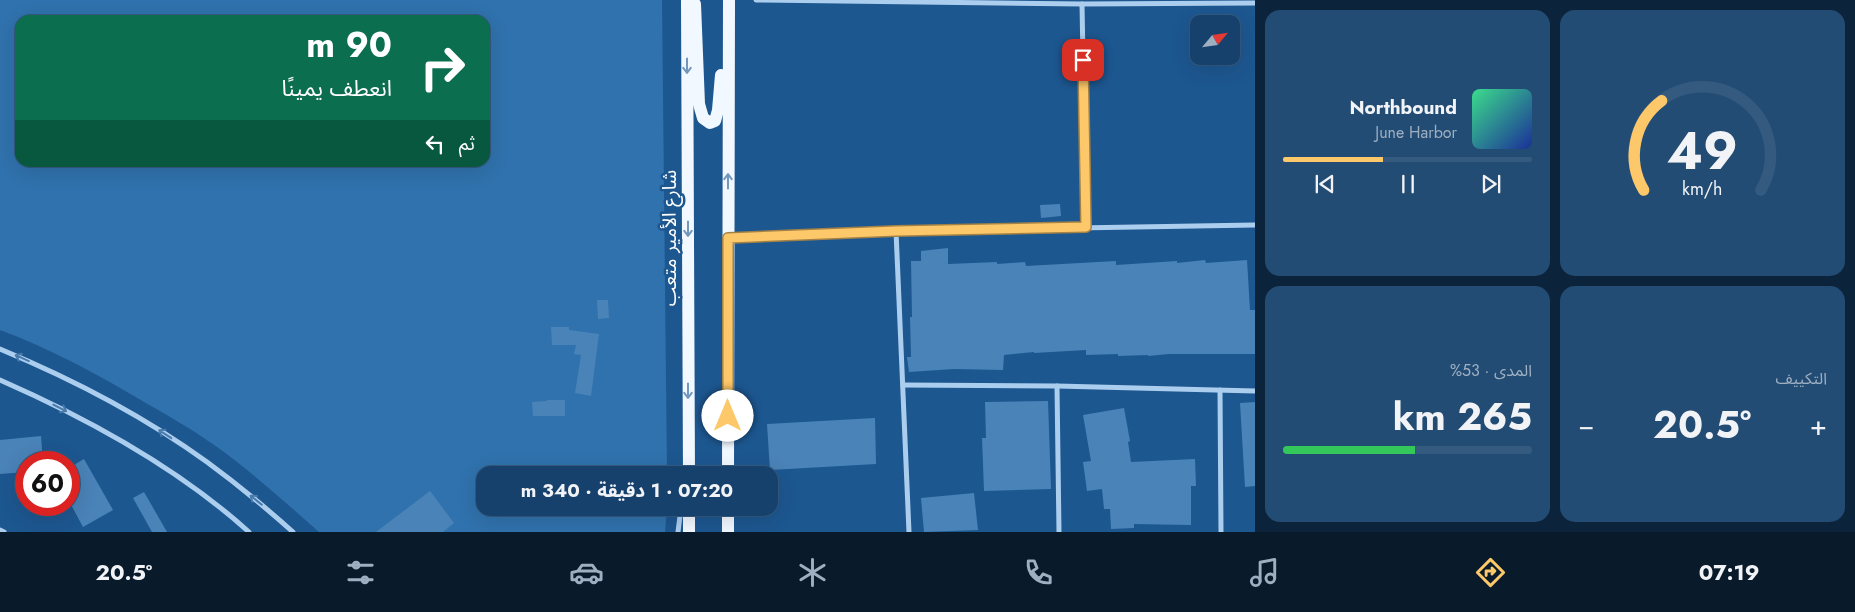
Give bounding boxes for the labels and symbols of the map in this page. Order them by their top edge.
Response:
north arrow [1190,15,1240,65]
pin [1062,39,1104,81]
one-way arrow [682,58,692,74]
street label: شارع الأمير متعب [656,170,683,306]
one-way arrow [723,174,733,190]
one-way arrow [683,220,693,236]
one-way arrow [15,353,30,363]
one-way arrow [684,383,693,399]
position arrow [701,389,753,441]
one-way arrow [52,404,67,413]
one-way arrow [158,429,172,440]
speed limit sign: 60 [15,451,80,516]
one-way arrow [250,494,263,505]

